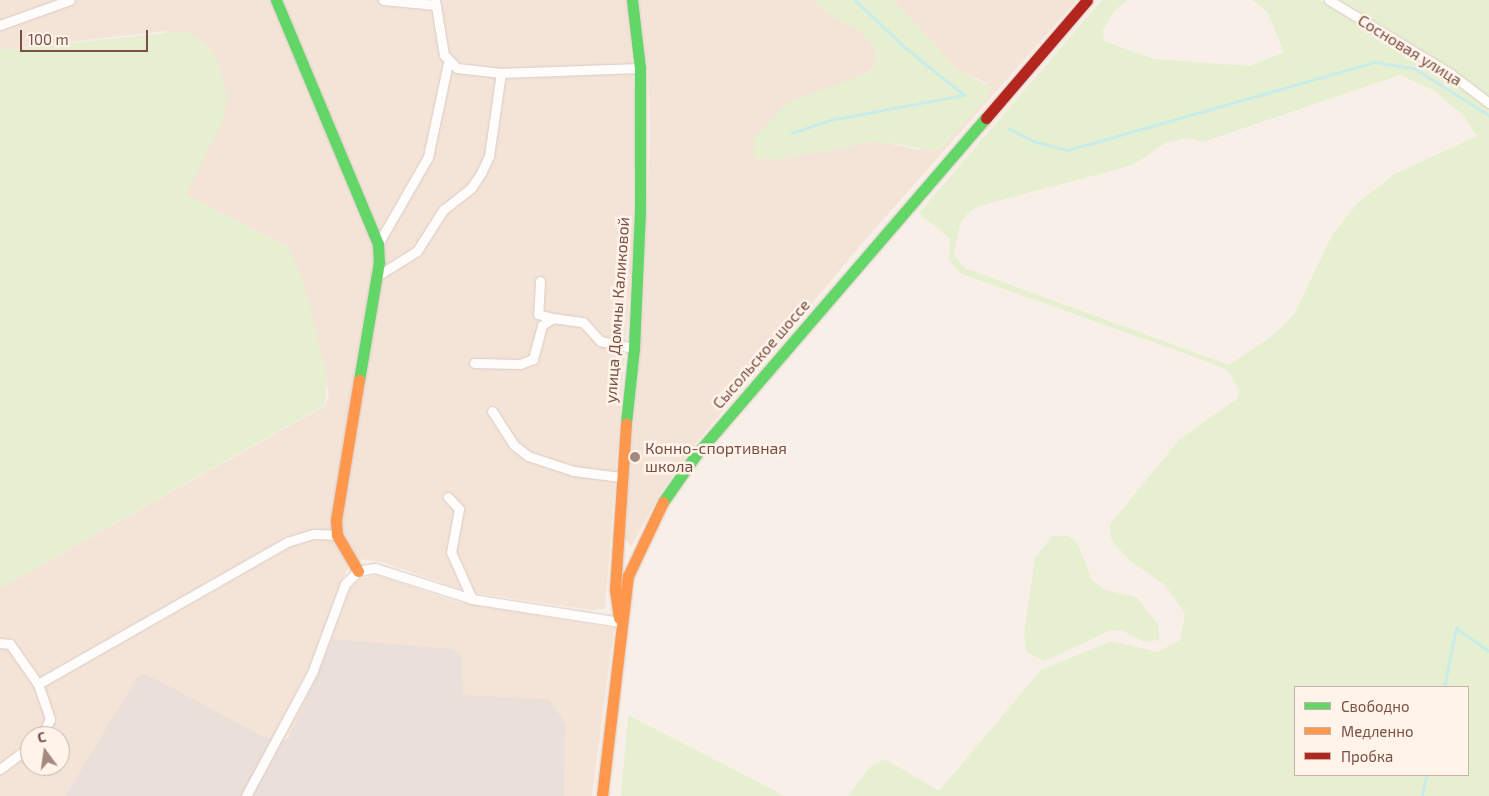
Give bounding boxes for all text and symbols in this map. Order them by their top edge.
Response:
street label: Сосновая улица [1354,10,1466,90]
scale bar [22,20,150,52]
text: 100 m [28,30,69,48]
street label: улица Домны Каликовой [601,216,633,404]
street label: Сысольское шоссе [708,295,814,413]
place label: Конно-спортивная школа [645,438,787,476]
marker: Конно-спортивная школа [629,451,641,463]
legend [1294,686,1469,776]
text: Свободно [1341,697,1410,715]
text: Медленно [1341,722,1414,740]
north arrow [20,726,70,776]
text: С [35,728,48,746]
text: Пробка [1341,747,1393,765]

